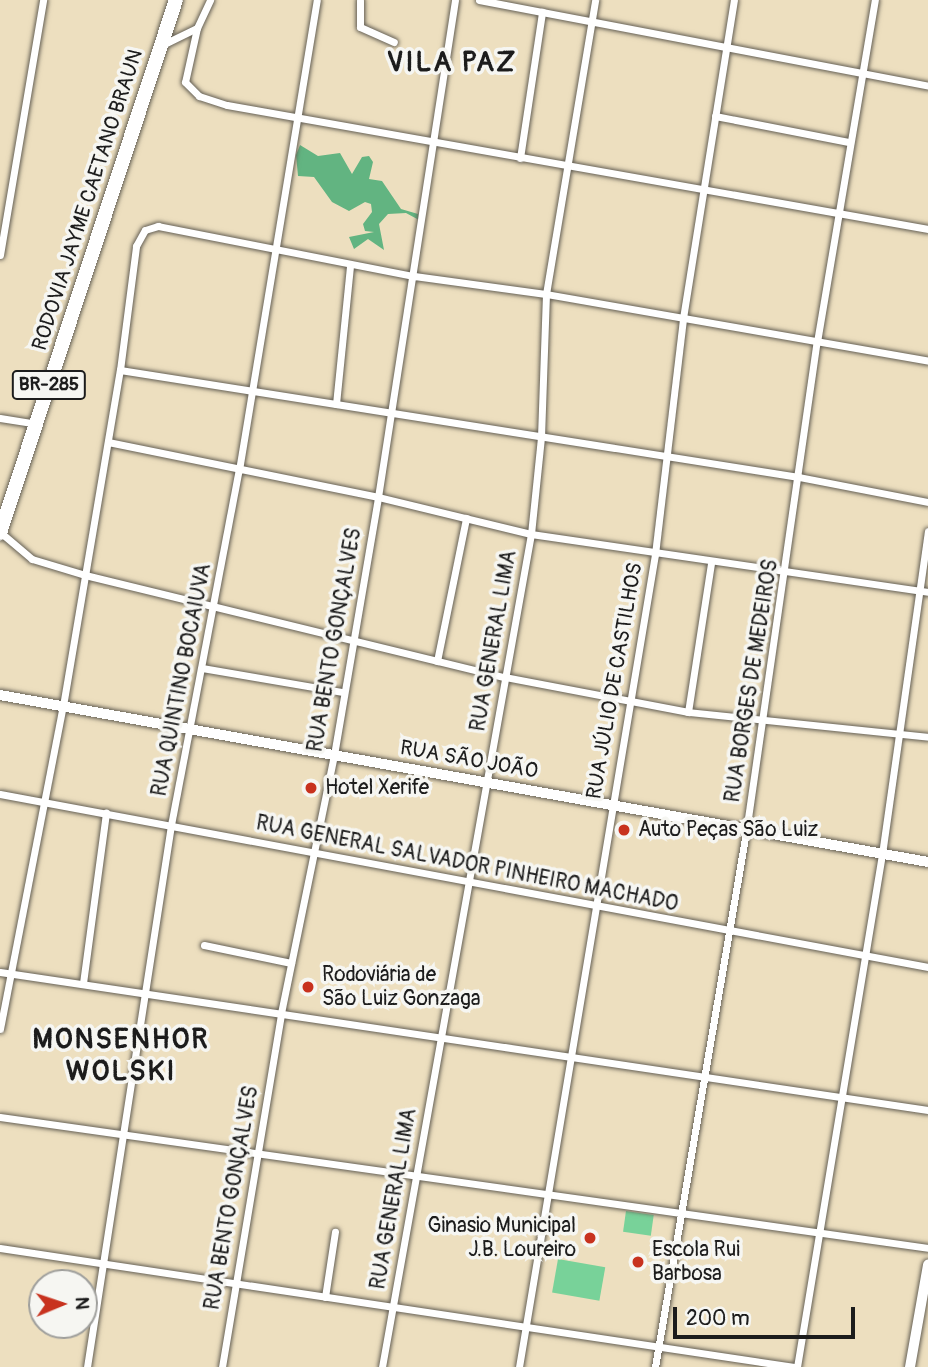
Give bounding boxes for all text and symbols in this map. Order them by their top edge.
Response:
street label: RODOVIA JAYME CAETANO BRAUN [27,46,149,354]
district label: VILA PAZ [388,46,516,80]
road number: BR-285 [10,370,88,400]
street label: RUA BENTO GONÇALVES [303,526,367,754]
street label: RUA GENERAL LIMA [466,549,522,733]
street label: RUA BORGES DE MEDEIROS [720,558,784,804]
street label: RUA QUINTINO BOCAIUVA [147,561,217,799]
street label: RUA JÚLIO DE CASTILHOS [582,561,648,801]
street label: RUA SÃO JOÃO [398,735,540,785]
place label: Hotel Xerife [325,775,429,801]
marker: Hotel Xerife [303,780,319,796]
street label: RUA GENERAL SALVADOR PINHEIRO MACHADO [254,811,680,917]
place label: Auto Peças São Luiz [638,817,818,843]
marker: Auto Peças São Luiz [616,822,632,838]
place label: Rodoviária de São Luiz Gonzaga [322,962,480,1012]
marker: Rodoviária de São Luiz Gonzaga [300,979,316,995]
district label: MONSENHOR WOLSKI [34,1023,208,1089]
street label: RUA BENTO GONÇALVES [200,1084,264,1312]
street label: RUA GENERAL LIMA [366,1107,422,1291]
place label: Ginasio Municipal J.B. Loureiro [428,1213,576,1263]
marker: Ginasio Municipal J.B. Loureiro [582,1230,598,1246]
place label: Escola Rui Barbosa [652,1237,740,1287]
marker: Escola Rui Barbosa [630,1254,646,1270]
north arrow [28,1269,98,1339]
scale bar [676,1294,858,1338]
text: N [70,1296,94,1310]
text: 200 m [686,1305,750,1332]

